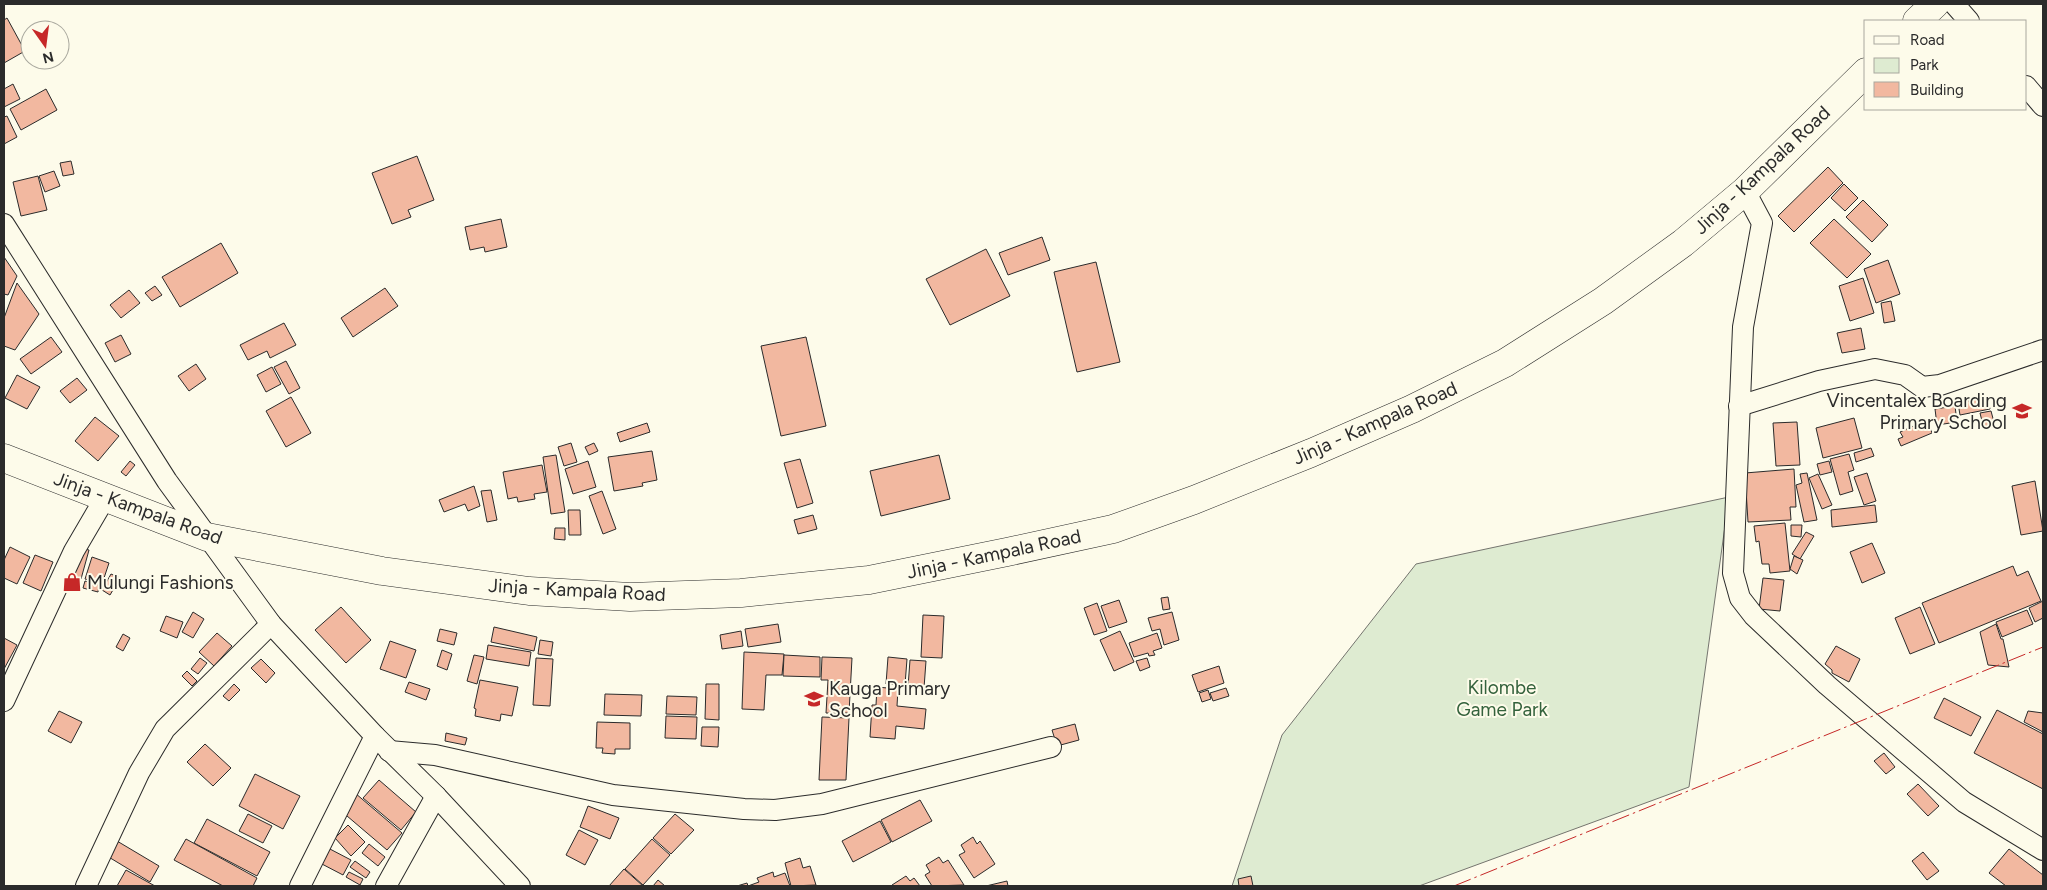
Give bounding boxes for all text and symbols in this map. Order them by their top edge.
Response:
north arrow [20,20,70,70]
legend [1864,20,2027,110]
text: Road [1910,31,1945,49]
text: N [41,48,55,67]
text: Park [1910,56,1939,74]
text: Building [1910,81,1964,99]
street label: Jinja - Kampala Road [1689,101,1835,239]
street label: Jinja - Kampala Road [1289,376,1461,470]
place label: Vincentalex Boarding Primary School [1827,389,2007,434]
school or university icon: Vincentalex Boarding Primary School [2011,400,2033,422]
street label: Jinja - Kampala Road [51,467,225,549]
street label: Jinja - Kampala Road [905,524,1083,584]
shop icon: Mulungi Fashions [61,571,83,593]
place label: Mulungi Fashions [87,571,234,594]
street label: Jinja - Kampala Road [488,574,666,606]
park label: Kilombe Game Park [1456,676,1549,721]
place label: Kauga Primary School [829,677,950,722]
school or university icon: Kauga Primary School [803,688,825,710]

